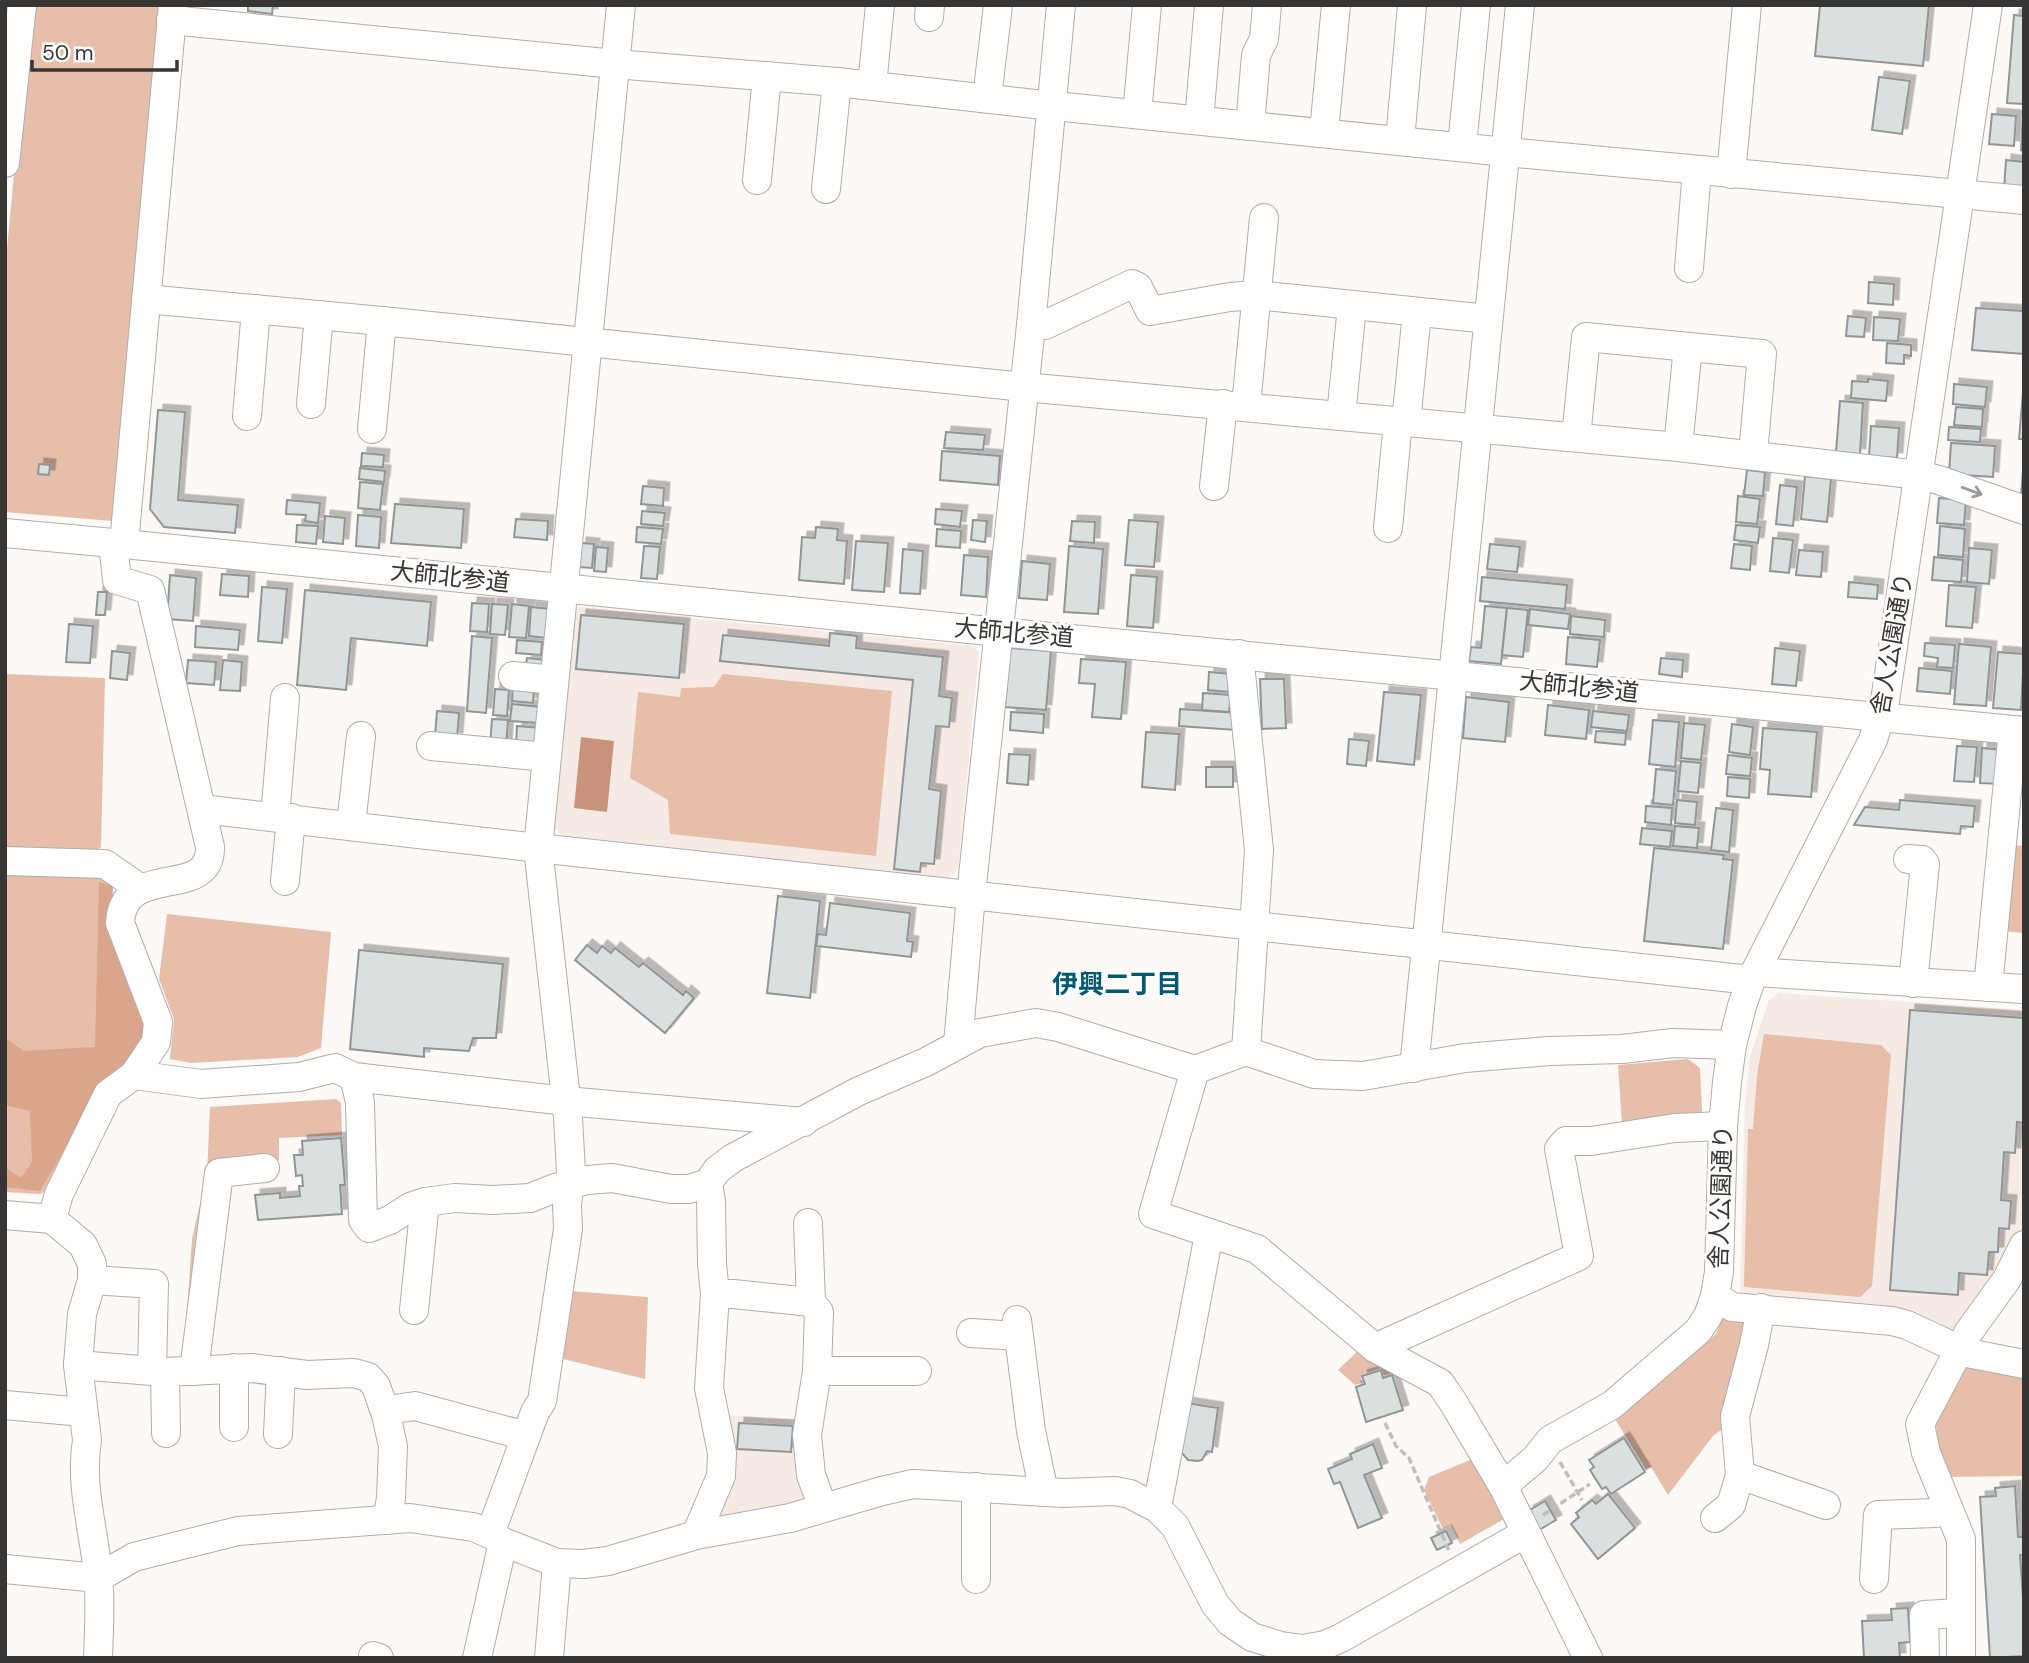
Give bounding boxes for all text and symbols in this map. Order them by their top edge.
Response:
scale bar [32,28,177,72]
text: 50 m [42,39,93,67]
one-way arrow [1960,486,1982,498]
street label: 大師北参道 [389,555,511,598]
street label: 舎人公園通り [1864,570,1919,718]
street label: 大師北参道 [953,612,1075,653]
street label: 大師北参道 [1518,665,1640,708]
district label: 伊興二丁目 [1052,967,1182,1001]
street label: 舎人公園通り [1702,1124,1739,1269]

